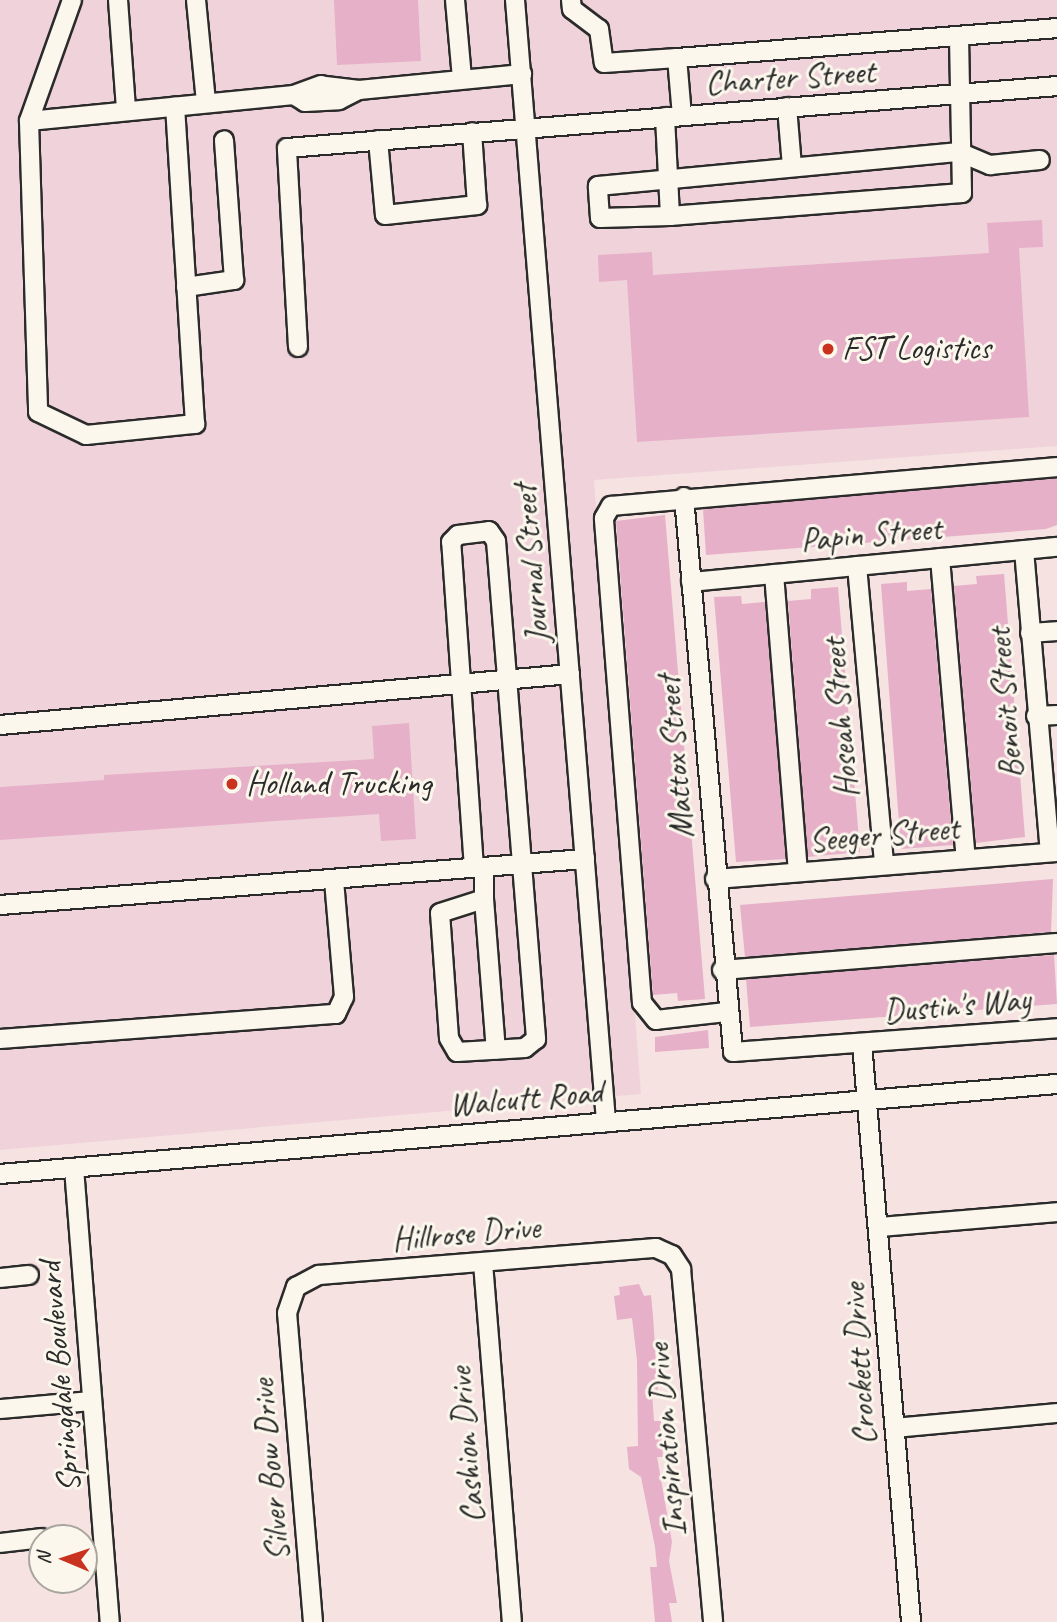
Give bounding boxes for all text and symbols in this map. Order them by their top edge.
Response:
street label: Charter Street [704,52,876,104]
place label: FST Logistics [842,329,991,369]
marker: FST Logistics [820,341,836,357]
street label: Journal Street [505,483,559,645]
street label: Papin Street [799,509,943,561]
street label: Benoit Street [980,626,1032,780]
street label: Hoseah Street [814,636,868,800]
street label: Mattox Street [649,674,703,840]
place label: Holland Trucking [246,764,429,804]
marker: Holland Trucking [224,776,240,792]
street label: Seeger Street [807,809,961,861]
street label: Dustin's Way [882,980,1032,1032]
street label: Walcutt Road [448,1073,604,1125]
street label: Hillrose Drive [390,1208,542,1260]
street label: Springdale Boulevard [30,1260,90,1494]
street label: Crockett Drive [835,1282,885,1446]
street label: Inspiration Drive [639,1342,695,1538]
street label: Cashion Drive [440,1365,494,1525]
street label: Silver Bow Drive [243,1377,299,1563]
north arrow [28,1524,98,1594]
text: N [32,1552,56,1565]

